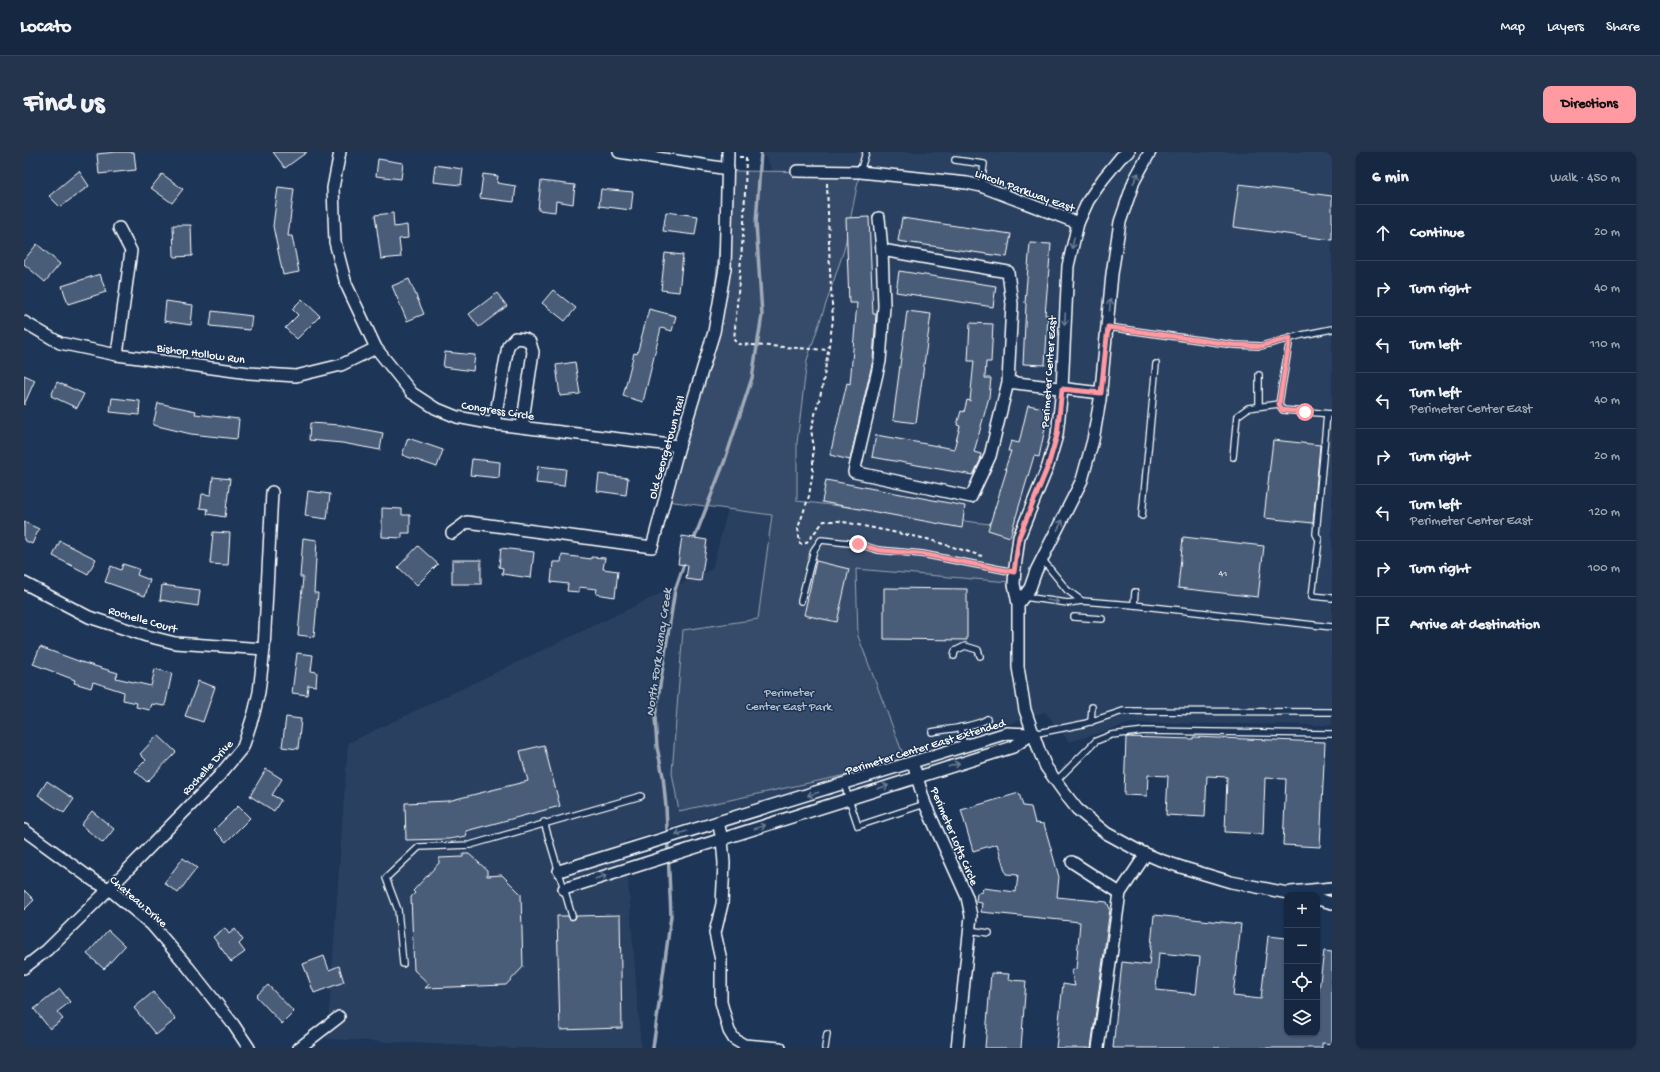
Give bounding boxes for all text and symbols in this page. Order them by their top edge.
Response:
text: Locato [20,16,71,39]
text: Map [1501,19,1525,36]
text: Layers [1547,19,1584,36]
text: Share [1606,19,1640,36]
button: Directions [1543,86,1636,123]
text: Find us [24,88,104,121]
street label: Lincoln Parkway East [972,167,1077,217]
text: 6 min [1372,168,1408,188]
text: Walk · 450 m [1550,171,1620,186]
one-way arrow [1133,172,1140,184]
icon: ahead [1372,222,1394,244]
text: Continue [1410,224,1464,242]
text: 20 m [1594,225,1620,240]
one-way arrow [1069,236,1076,249]
icon: right [1372,278,1394,300]
text: Turn right [1410,280,1470,298]
text: 40 m [1594,281,1620,296]
one-way arrow [1106,298,1113,311]
one-way arrow [1061,312,1068,325]
street label: Perimeter Center East [1039,314,1061,430]
icon: left [1372,334,1394,356]
text: Turn left [1410,336,1461,354]
text: 110 m [1590,337,1620,352]
street label: Bishop Hollow Run [155,342,246,368]
text: Turn left [1410,384,1461,402]
icon: left [1372,390,1394,412]
text: 40 m [1594,393,1620,408]
street label: Old Georgetown Trail [646,394,689,501]
street label: Congress Circle [460,399,536,425]
text: Perimeter Center East [1410,402,1532,417]
route start [1296,403,1314,421]
icon: right [1372,446,1394,468]
text: Turn right [1410,448,1470,466]
text: 20 m [1594,449,1620,464]
text: Turn left [1410,496,1461,514]
icon: left [1372,502,1394,524]
text: 120 m [1589,505,1620,520]
text: Perimeter Center East [1410,514,1532,529]
one-way arrow [1057,519,1064,531]
route end [849,535,867,553]
icon: right [1372,558,1394,580]
text: Turn right [1410,560,1470,578]
text: 100 m [1588,561,1620,576]
house number: 41 [1219,568,1227,580]
water label: North Fork Nancy Creek [643,586,676,717]
one-way arrow [1046,597,1059,605]
street label: Rochelle Court [106,604,180,638]
icon: arrive [1372,614,1394,636]
text: Arrive at destination [1410,616,1540,634]
park label: Perimeter Center East Park [746,687,834,715]
street label: Perimeter Center East Extended [843,717,1008,779]
street label: Rochelle Drive [180,737,238,799]
one-way arrow [948,761,960,769]
one-way arrow [877,783,889,791]
street label: Perimeter Lofts Circle [926,785,980,889]
one-way arrow [807,791,820,798]
one-way arrow [753,823,766,830]
one-way arrow [675,830,687,838]
one-way arrow [594,873,607,880]
street label: Chateau Drive [106,874,170,932]
map controls [1284,892,1320,1036]
button: + [1284,892,1320,928]
button: − [1284,928,1320,964]
button: locate [1284,964,1320,1000]
button: layers [1284,1000,1320,1036]

